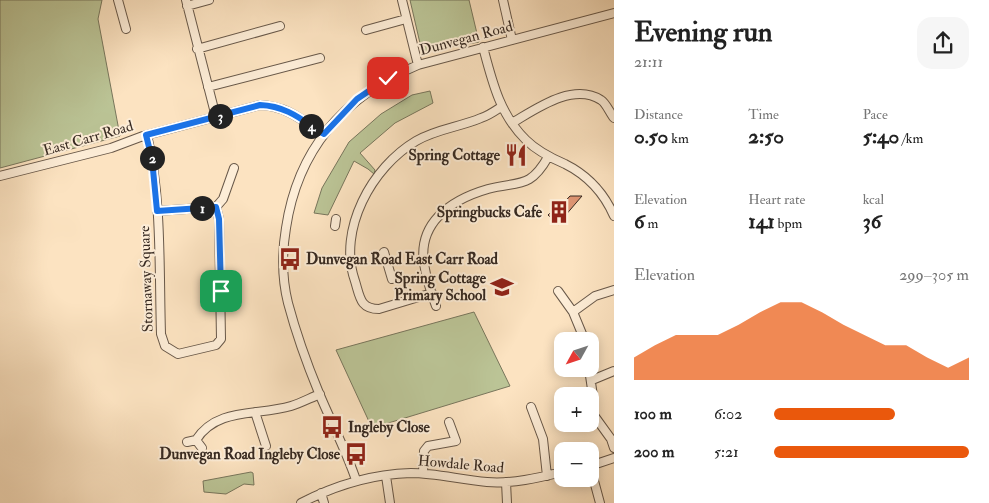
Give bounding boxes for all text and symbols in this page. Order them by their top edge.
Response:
text: Evening run [634,15,772,50]
street label: Dunvegan Road [417,17,516,60]
button: share [917,17,969,69]
text: 21:11 [634,52,663,72]
pin [367,57,409,99]
icon: check [374,64,402,92]
pin: 3 [208,104,232,128]
text: Distance [634,106,683,123]
text: Time [748,106,779,123]
text: Pace [863,106,888,123]
text: 3 [218,108,223,125]
pin: 4 [298,114,324,138]
street label: East Carr Road [41,116,136,160]
text: 4 [308,118,315,135]
text: 0.50 [634,123,668,150]
text: 2:50 [748,123,784,150]
text: 5:40 [863,123,899,150]
text: km [668,130,689,147]
text: /km [899,130,923,147]
restaurant icon: Spring Cottage [503,142,529,168]
pin: 2 [140,146,164,170]
place label: Spring Cottage [409,146,501,166]
text: 2 [149,150,156,167]
text: Elevation [634,191,687,208]
text: Heart rate [748,191,805,208]
text: kcal [863,191,884,208]
pin: 1 [190,196,214,220]
building icon: Springbucks Cafe [546,199,572,225]
text: 1 [200,200,205,217]
place label: Springbucks Cafe [437,203,543,223]
text: 6 [634,208,645,235]
text: 141 [748,208,775,235]
text: 36 [863,208,881,235]
text: m [645,215,658,232]
text: bpm [775,215,802,232]
street label: Stornaway Square [135,225,158,333]
bus stop icon: Dunvegan Road East Carr Road [277,246,303,272]
place label: Dunvegan Road East Carr Road [306,250,499,270]
text: Elevation [634,265,695,285]
text: 299–305 m [899,265,969,285]
place label: Spring Cottage Primary School [394,269,487,306]
pin [200,270,242,312]
school or university icon: Spring Cottage Primary School [489,274,515,300]
icon: arrive [207,277,235,305]
north arrow [554,332,599,378]
map controls [554,332,599,487]
button: + [554,387,599,432]
text: 100 m [634,404,672,424]
text: 6:02 [714,404,742,424]
bus stop icon: Ingleby Close [319,414,345,440]
place label: Ingleby Close [348,418,430,438]
bus stop icon: Dunvegan Road Ingleby Close [343,441,369,467]
button: − [554,442,599,487]
text: 200 m [634,442,674,462]
text: 5:21 [714,442,739,462]
place label: Dunvegan Road Ingleby Close [159,445,341,465]
street label: Howdale Road [417,451,505,478]

